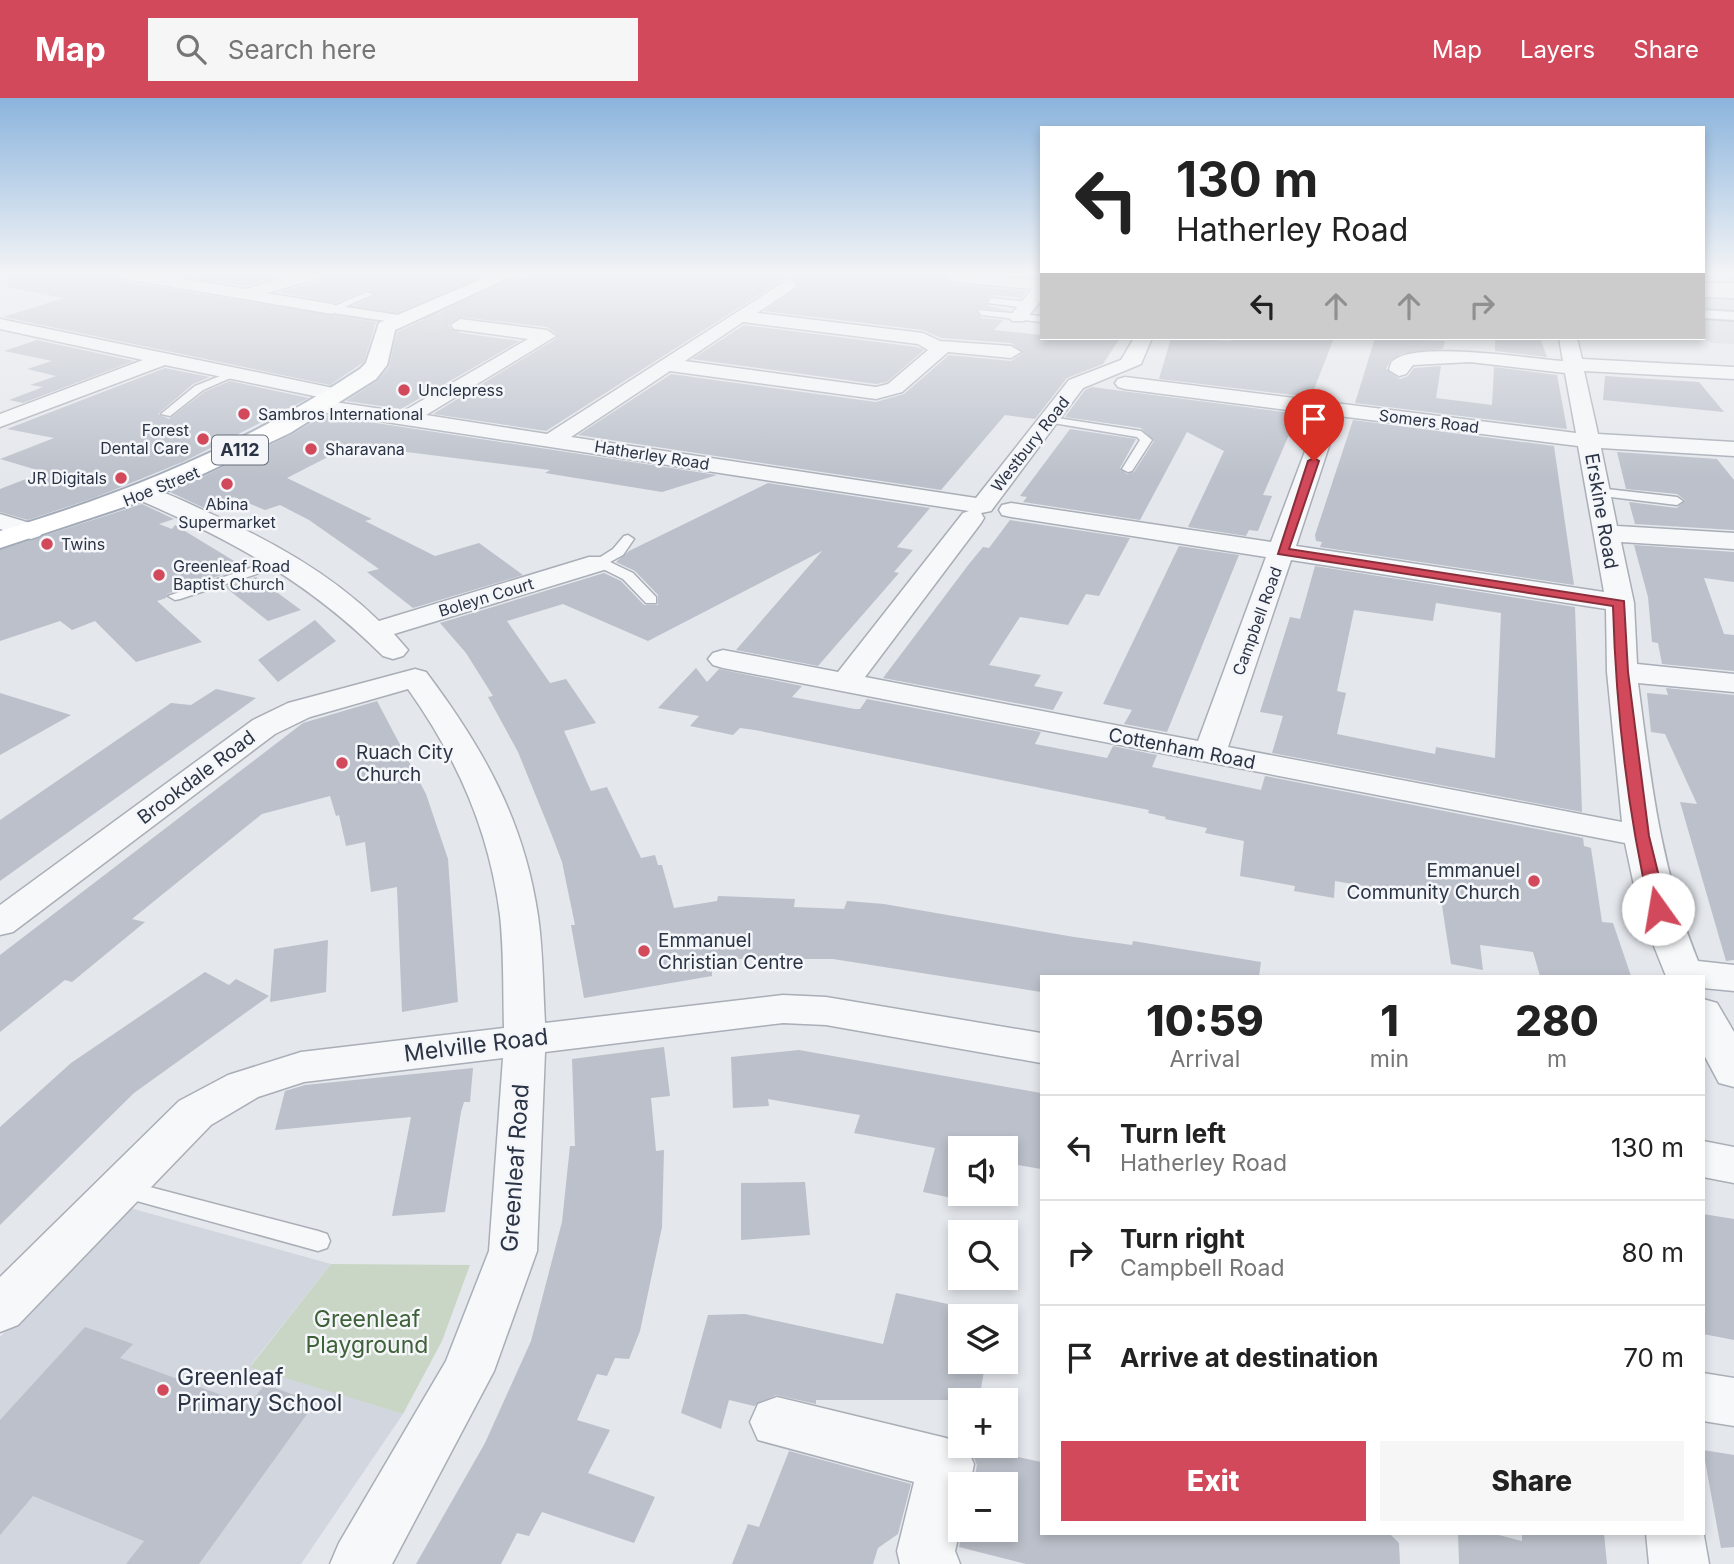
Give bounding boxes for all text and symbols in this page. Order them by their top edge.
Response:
search box [148,18,638,81]
text: Map [35,29,106,69]
icon: search [172,30,210,68]
text: Search here [228,34,376,65]
text: Map [1432,35,1482,64]
text: Layers [1520,35,1595,64]
text: Share [1633,35,1699,64]
text: 130 m [1176,150,1318,209]
icon: left [1061,154,1152,245]
text: Hatherley Road [1176,210,1408,249]
icon: left [1244,287,1282,325]
icon: ahead [1317,287,1355,325]
icon: ahead [1390,287,1428,325]
icon: right [1463,287,1501,325]
place label: Unclepress [418,380,503,400]
marker: Unclepress [396,382,412,398]
pin [1284,389,1344,461]
street label: Westbury Road [987,392,1073,496]
icon: arrive [1295,400,1333,438]
place label: Sambros International [258,404,423,424]
street label: Somers Road [1378,405,1480,437]
marker: Sambros International [236,406,252,422]
place label: Forest Dental Care [100,420,189,458]
marker: Forest Dental Care [195,431,211,447]
road number: A112 [212,436,268,464]
street label: Hatherley Road [593,436,711,474]
place label: Sharavana [325,439,405,459]
marker: Sharavana [303,441,319,457]
street label: Erskine Road [1580,451,1623,571]
street label: Hoe Street [120,462,202,510]
place label: JR Digitals [27,468,107,488]
marker: JR Digitals [113,470,129,486]
marker: Abina Supermarket [219,476,235,492]
place label: Abina Supermarket [178,494,276,532]
place label: Twins [61,534,105,554]
marker: Twins [39,536,55,552]
place label: Greenleaf Road Baptist Church [173,556,290,594]
street label: Campbell Road [1228,564,1286,678]
marker: Greenleaf Road Baptist Church [151,567,167,583]
street label: Boleyn Court [436,573,536,621]
street label: Cottenham Road [1107,723,1257,774]
street label: Brookdale Road [133,726,260,829]
place label: Ruach City Church [356,741,454,786]
marker: Ruach City Church [334,755,350,771]
place label: Emmanuel Community Church [1346,859,1520,904]
position arrow [1621,872,1695,946]
marker: Emmanuel Community Church [1526,873,1542,889]
place label: Emmanuel Christian Centre [658,929,804,974]
marker: Emmanuel Christian Centre [636,943,652,959]
text: 10:59 [1146,995,1264,1046]
text: 1 [1380,995,1399,1046]
text: 280 [1515,995,1599,1046]
street label: Melville Road [402,1022,550,1068]
text: Arrival [1169,1045,1240,1073]
text: min [1370,1045,1409,1073]
text: m [1547,1045,1567,1073]
street label: Greenleaf Road [495,1083,535,1253]
text: Turn left [1120,1118,1226,1149]
icon: left [1061,1129,1099,1167]
text: 130 m [1611,1132,1684,1163]
map controls [948,1136,1018,1542]
button: sound [948,1136,1018,1206]
text: Hatherley Road [1120,1149,1287,1177]
button: search [948,1220,1018,1290]
text: Turn right [1120,1223,1245,1254]
icon: right [1061,1234,1099,1272]
text: 80 m [1621,1237,1684,1268]
text: Campbell Road [1120,1254,1285,1282]
button: layers [948,1304,1018,1374]
park label: Greenleaf Playground [306,1305,428,1359]
icon: arrive [1061,1339,1099,1377]
text: Arrive at destination [1120,1342,1379,1373]
text: 70 m [1623,1342,1684,1373]
place label: Greenleaf Primary School [177,1363,342,1417]
marker: Greenleaf Primary School [155,1382,171,1398]
button: + [948,1388,1018,1458]
button: Exit [1061,1441,1366,1521]
button: Share [1380,1441,1684,1521]
button: − [948,1472,1018,1542]

